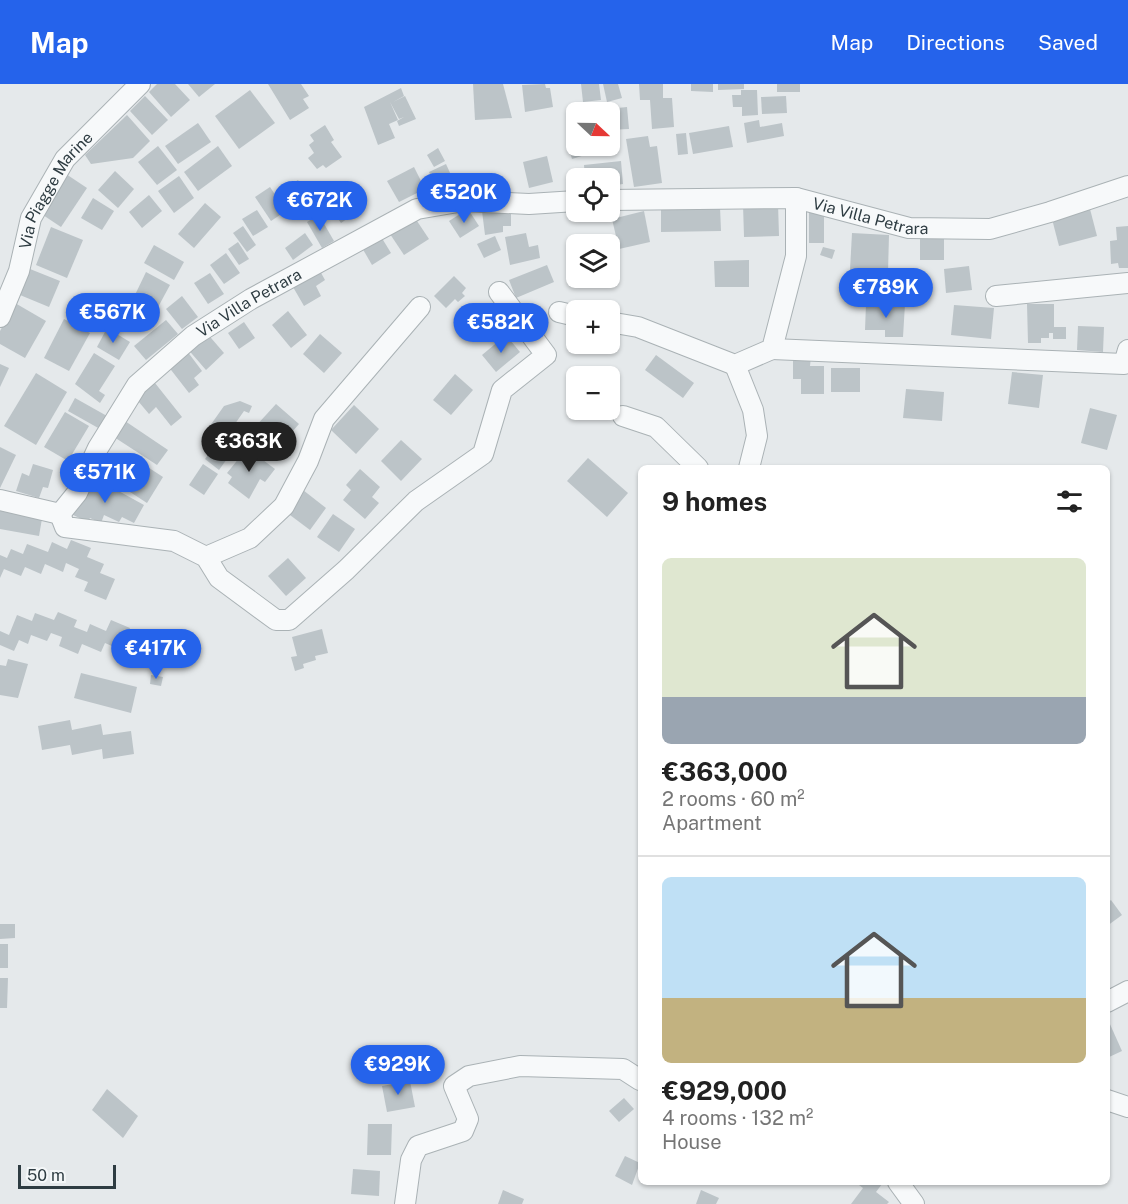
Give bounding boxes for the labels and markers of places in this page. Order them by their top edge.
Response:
pin: €520K [422,173,506,224]
pin: €672K [278,181,362,232]
pin: €789K [844,268,928,319]
pin: €567K [71,293,155,344]
pin: €582K [459,303,543,354]
pin: €363K [207,422,291,473]
pin: €571K [63,453,147,504]
pin: €417K [114,629,198,680]
pin: €929K [356,1045,440,1096]

